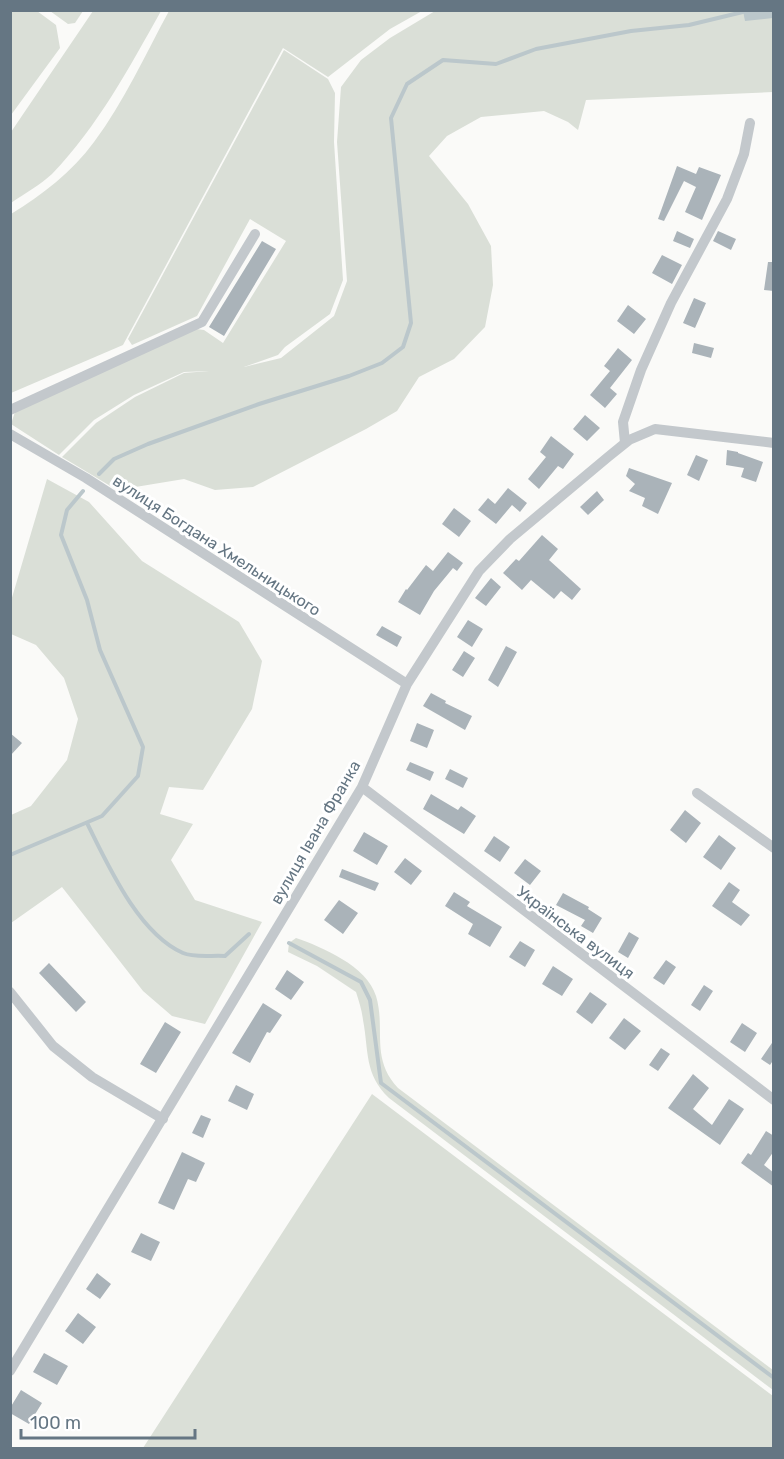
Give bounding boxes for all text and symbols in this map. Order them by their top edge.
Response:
street label: вулиця Богдана Хмельницького [109,471,324,620]
street label: вулиця Івана Франка [267,757,364,907]
street label: Українська вулиця [513,882,638,983]
scale bar [21,1402,195,1440]
text: 100 m [30,1412,81,1434]

